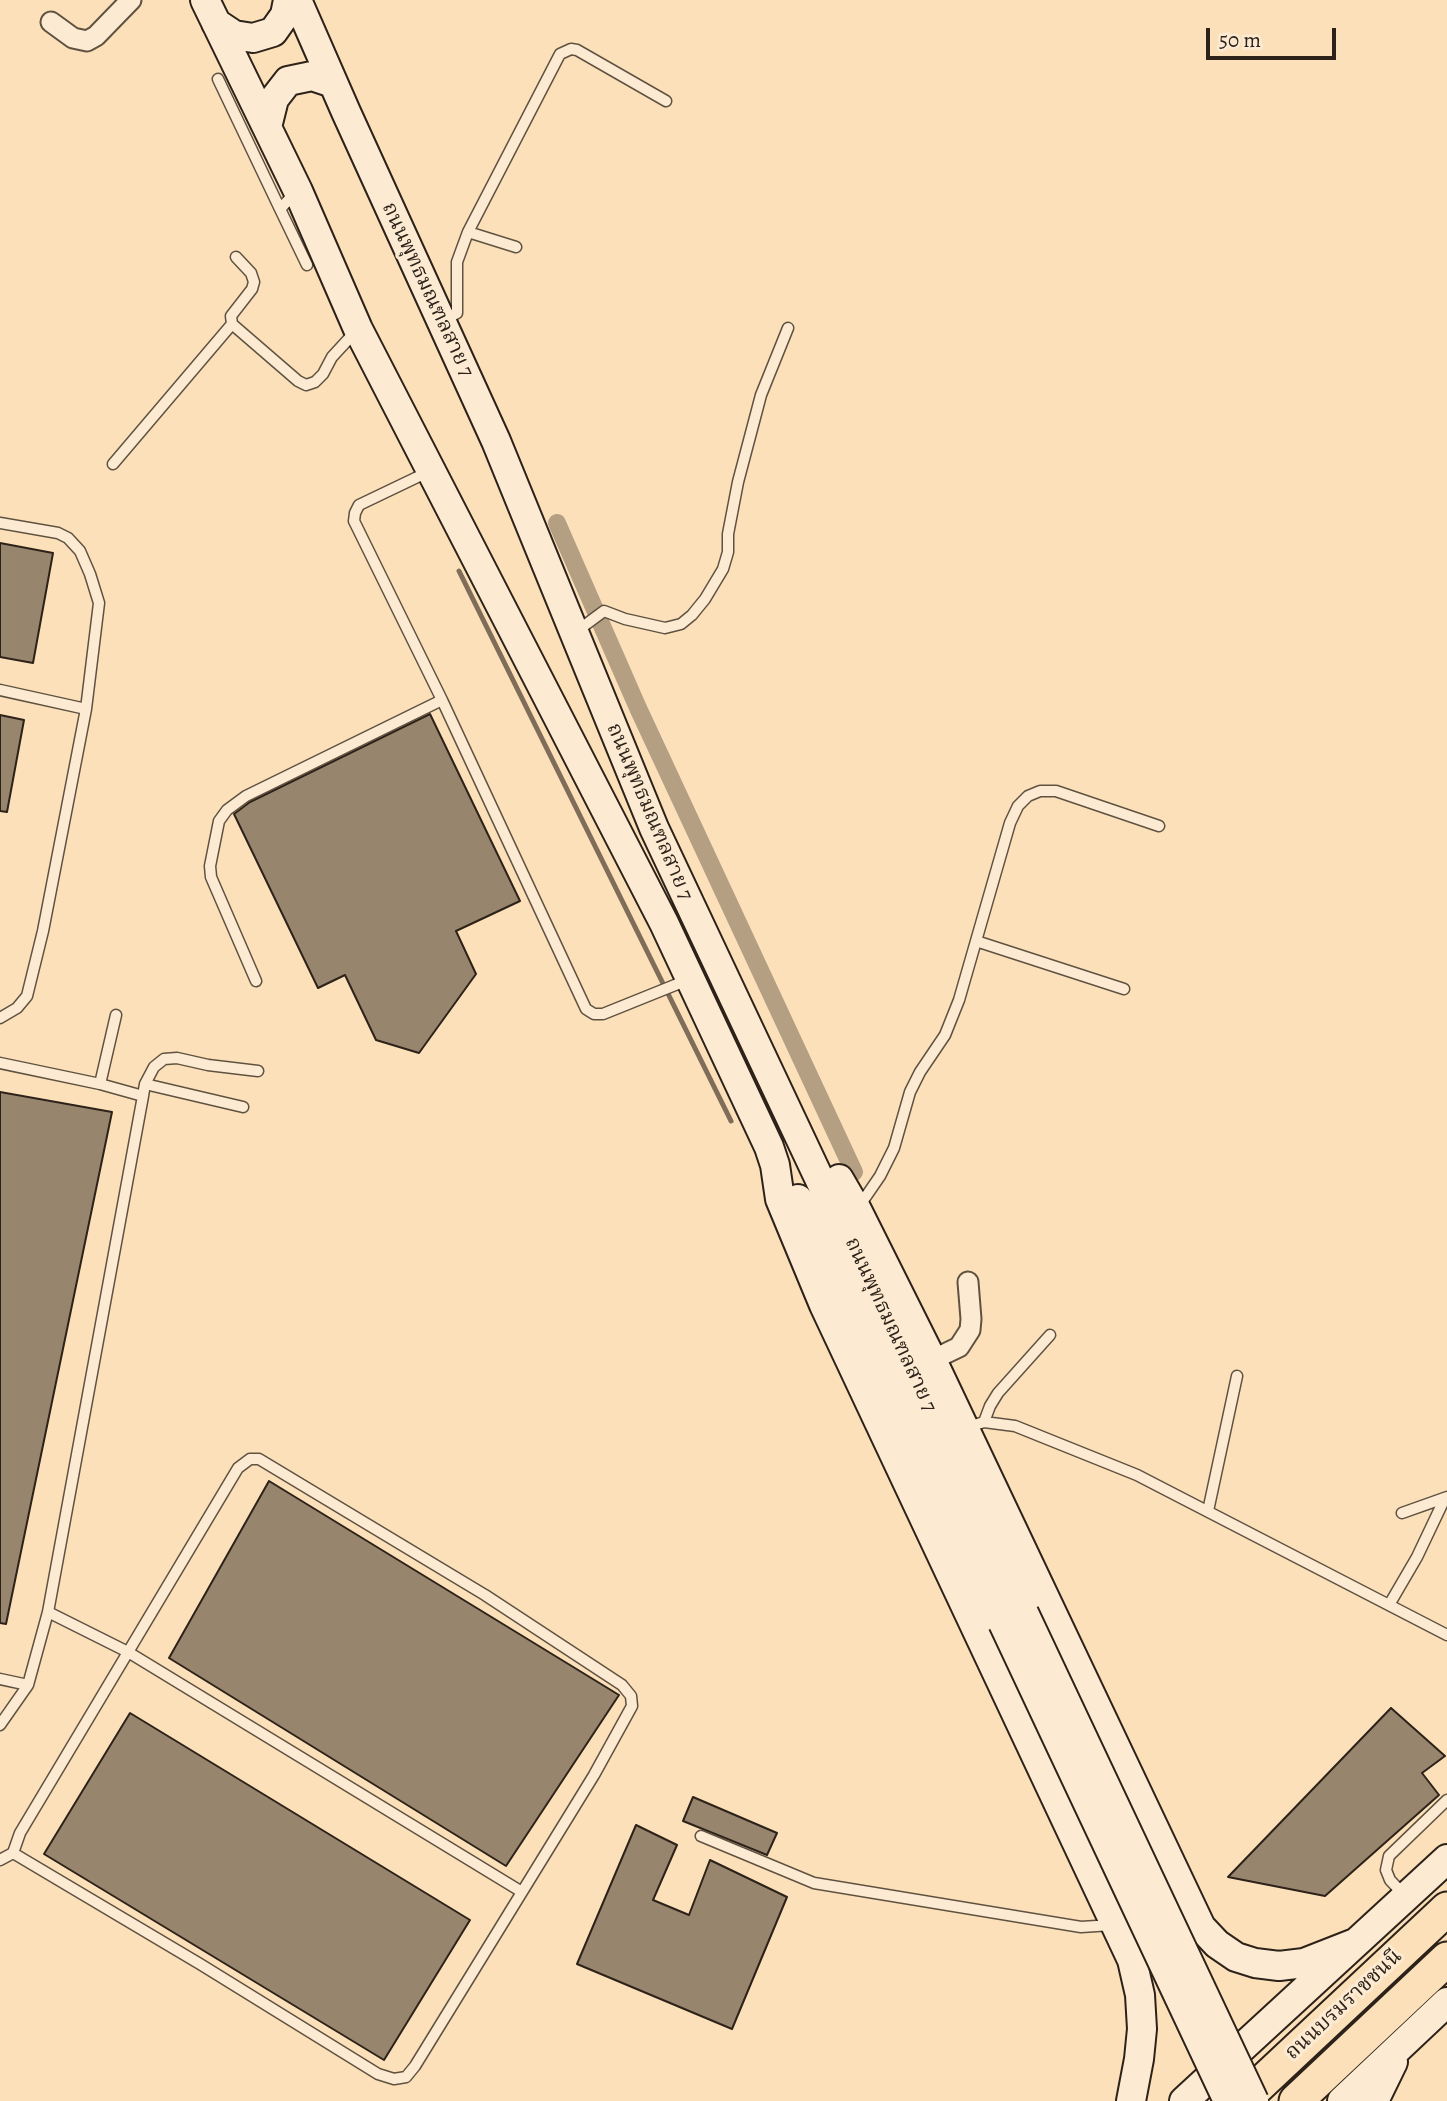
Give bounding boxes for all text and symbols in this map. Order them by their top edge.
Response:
scale bar [1209,14,1338,58]
text: 50 m [1219,26,1261,54]
street label: ถนนพุทธมณฑลสาย 7 [375,199,479,381]
street label: ถนนพุทธมณฑลสาย 7 [600,720,698,904]
street label: ถนนพุทธมณฑลสาย 7 [838,1234,942,1416]
street label: ถนนบรมราชชนนี [1280,1944,1408,2066]

